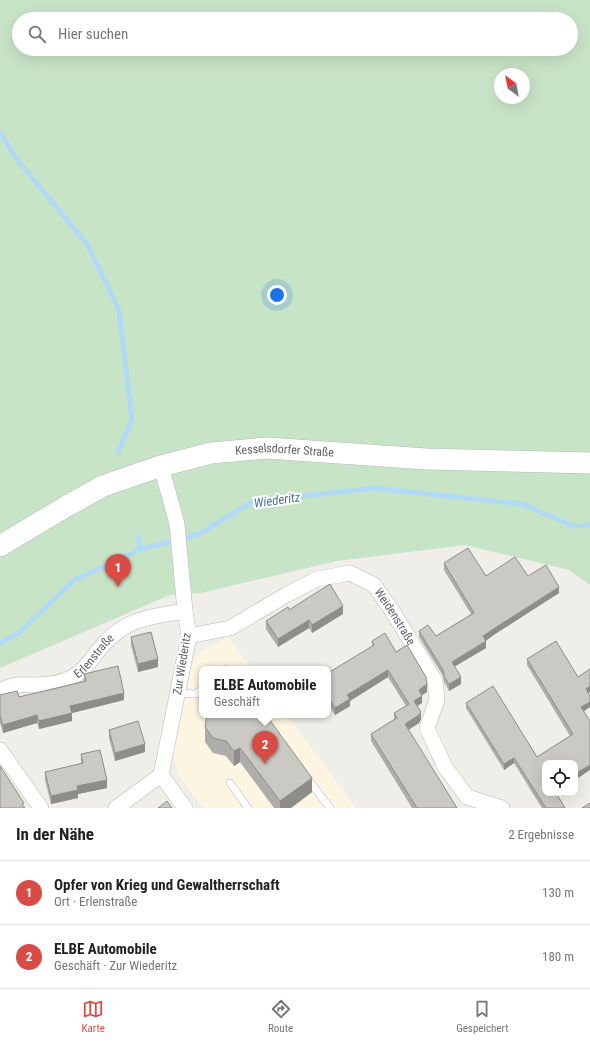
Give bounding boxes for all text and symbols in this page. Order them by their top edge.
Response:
search box [12,12,578,56]
icon: search [26,23,48,45]
text: Hier suchen [58,25,128,43]
north arrow [494,68,530,104]
your location [267,285,287,305]
street label: Kesselsdorfer Straße [234,441,335,460]
water label: Wiederitz [253,489,302,511]
pin: 1 [105,554,131,587]
street label: Weidenstraße [371,585,419,648]
street label: Erlenstraße [71,631,117,681]
street label: Zur Wiederitz [170,632,194,696]
popup [199,666,331,718]
text: ELBE Automobile [214,676,316,694]
text: Geschäft [214,694,260,709]
pin: 2 [252,731,278,764]
map controls [542,760,578,796]
button: locate [542,760,578,796]
text: In der Nähe [16,824,94,844]
text: 2 Ergebnisse [508,827,574,842]
text: Opfer von Krieg und Gewaltherrschaft [54,876,280,894]
text: 1 [26,885,32,900]
text: 130 m [542,885,574,900]
text: Ort · Erlenstraße [54,894,137,909]
text: ELBE Automobile [54,940,157,958]
text: 2 [26,949,32,964]
text: 180 m [542,949,574,964]
text: Geschäft · Zur Wiederitz [54,958,177,973]
tab: Karte [82,998,105,1035]
tab: Route [268,998,293,1035]
tab: Gespeichert [456,998,508,1035]

